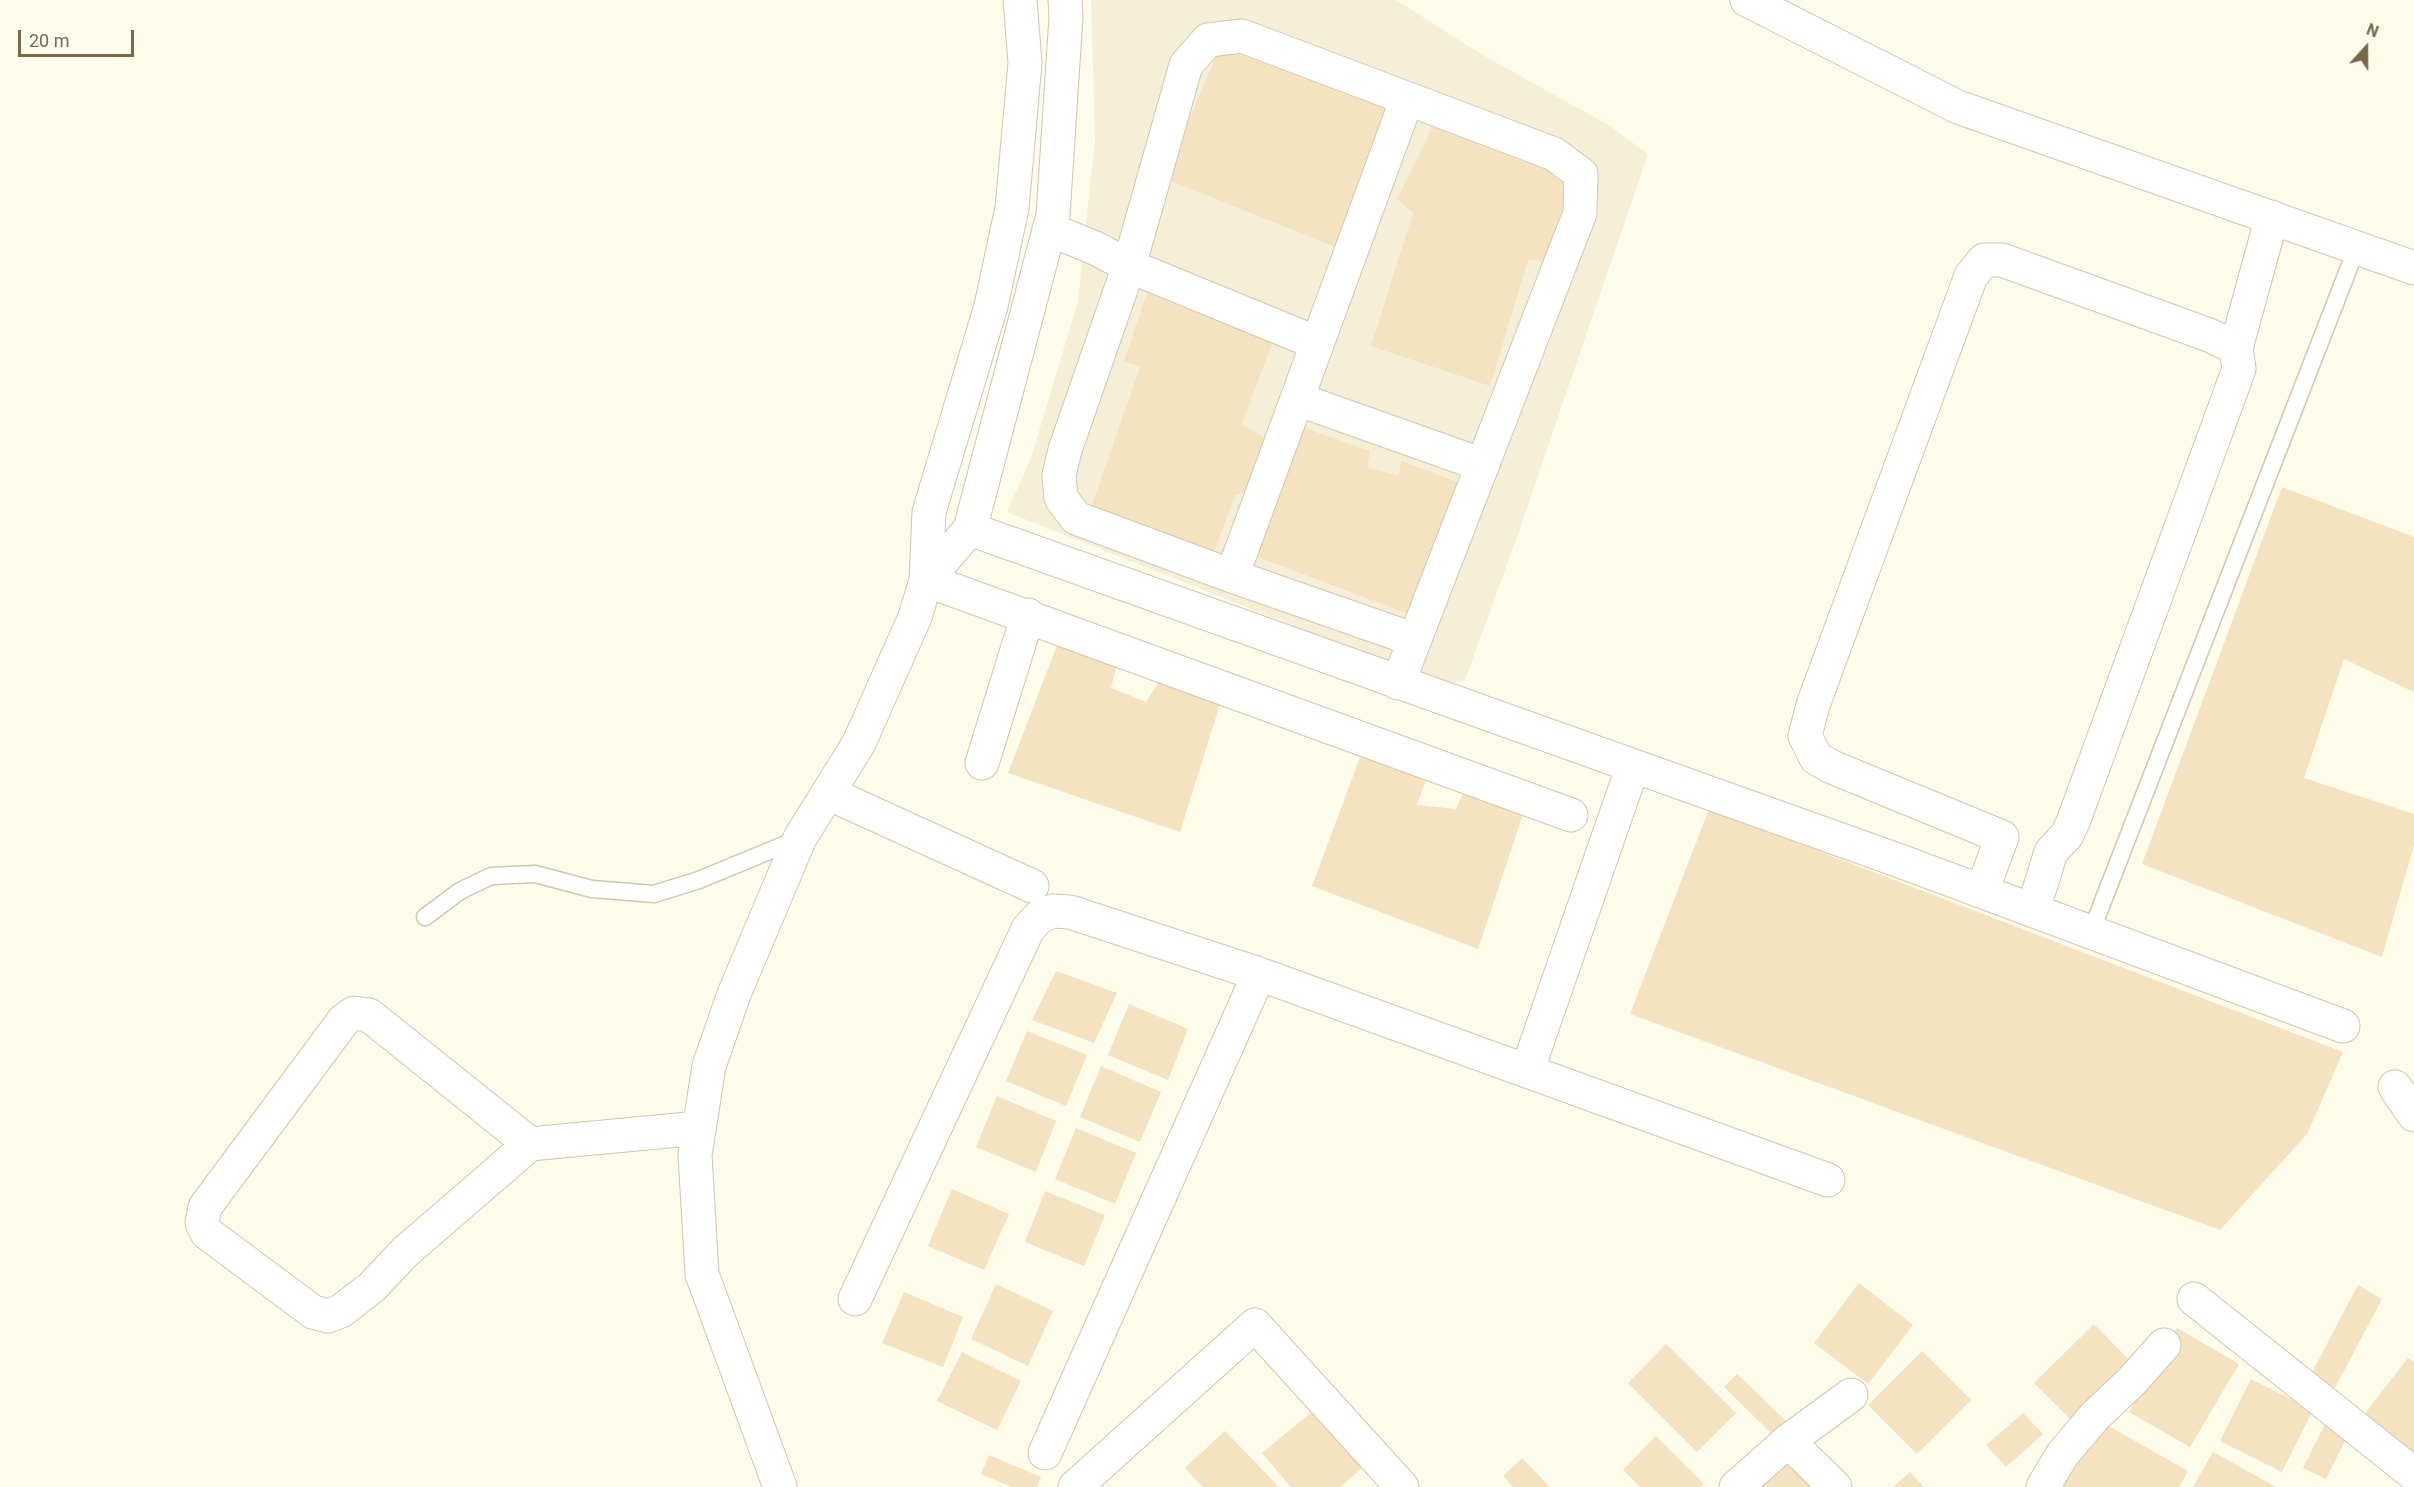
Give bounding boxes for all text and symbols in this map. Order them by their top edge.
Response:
scale bar [21,18,136,56]
north arrow [2336,18,2396,78]
text: N [2364,20,2381,42]
text: 20 m [29,30,69,51]

